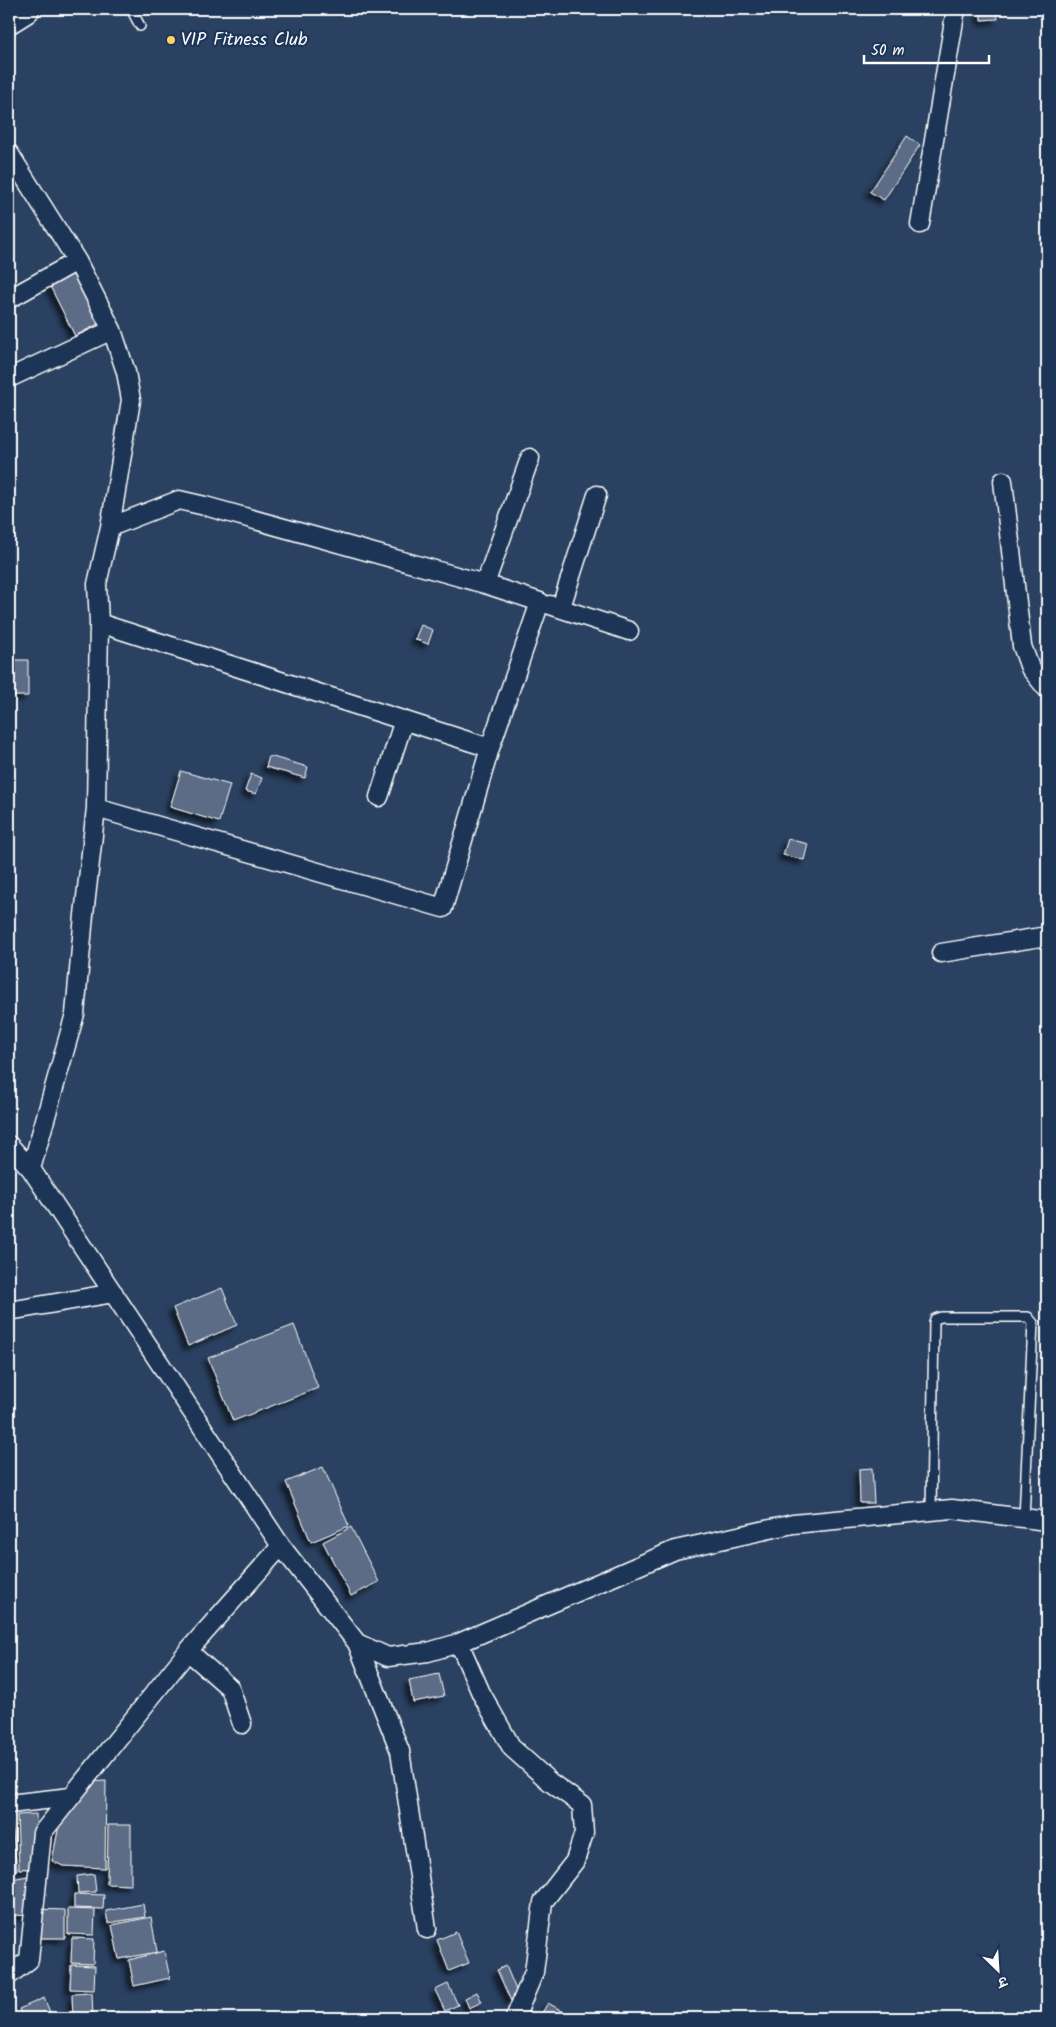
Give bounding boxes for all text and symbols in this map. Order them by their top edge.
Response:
place label: VIP Fitness Club [181,26,308,55]
scale bar [864,32,988,64]
marker: VIP Fitness Club [165,34,177,46]
text: 50 m [871,39,905,63]
north arrow [974,1944,1024,1994]
text: उ [992,1969,1012,1994]

